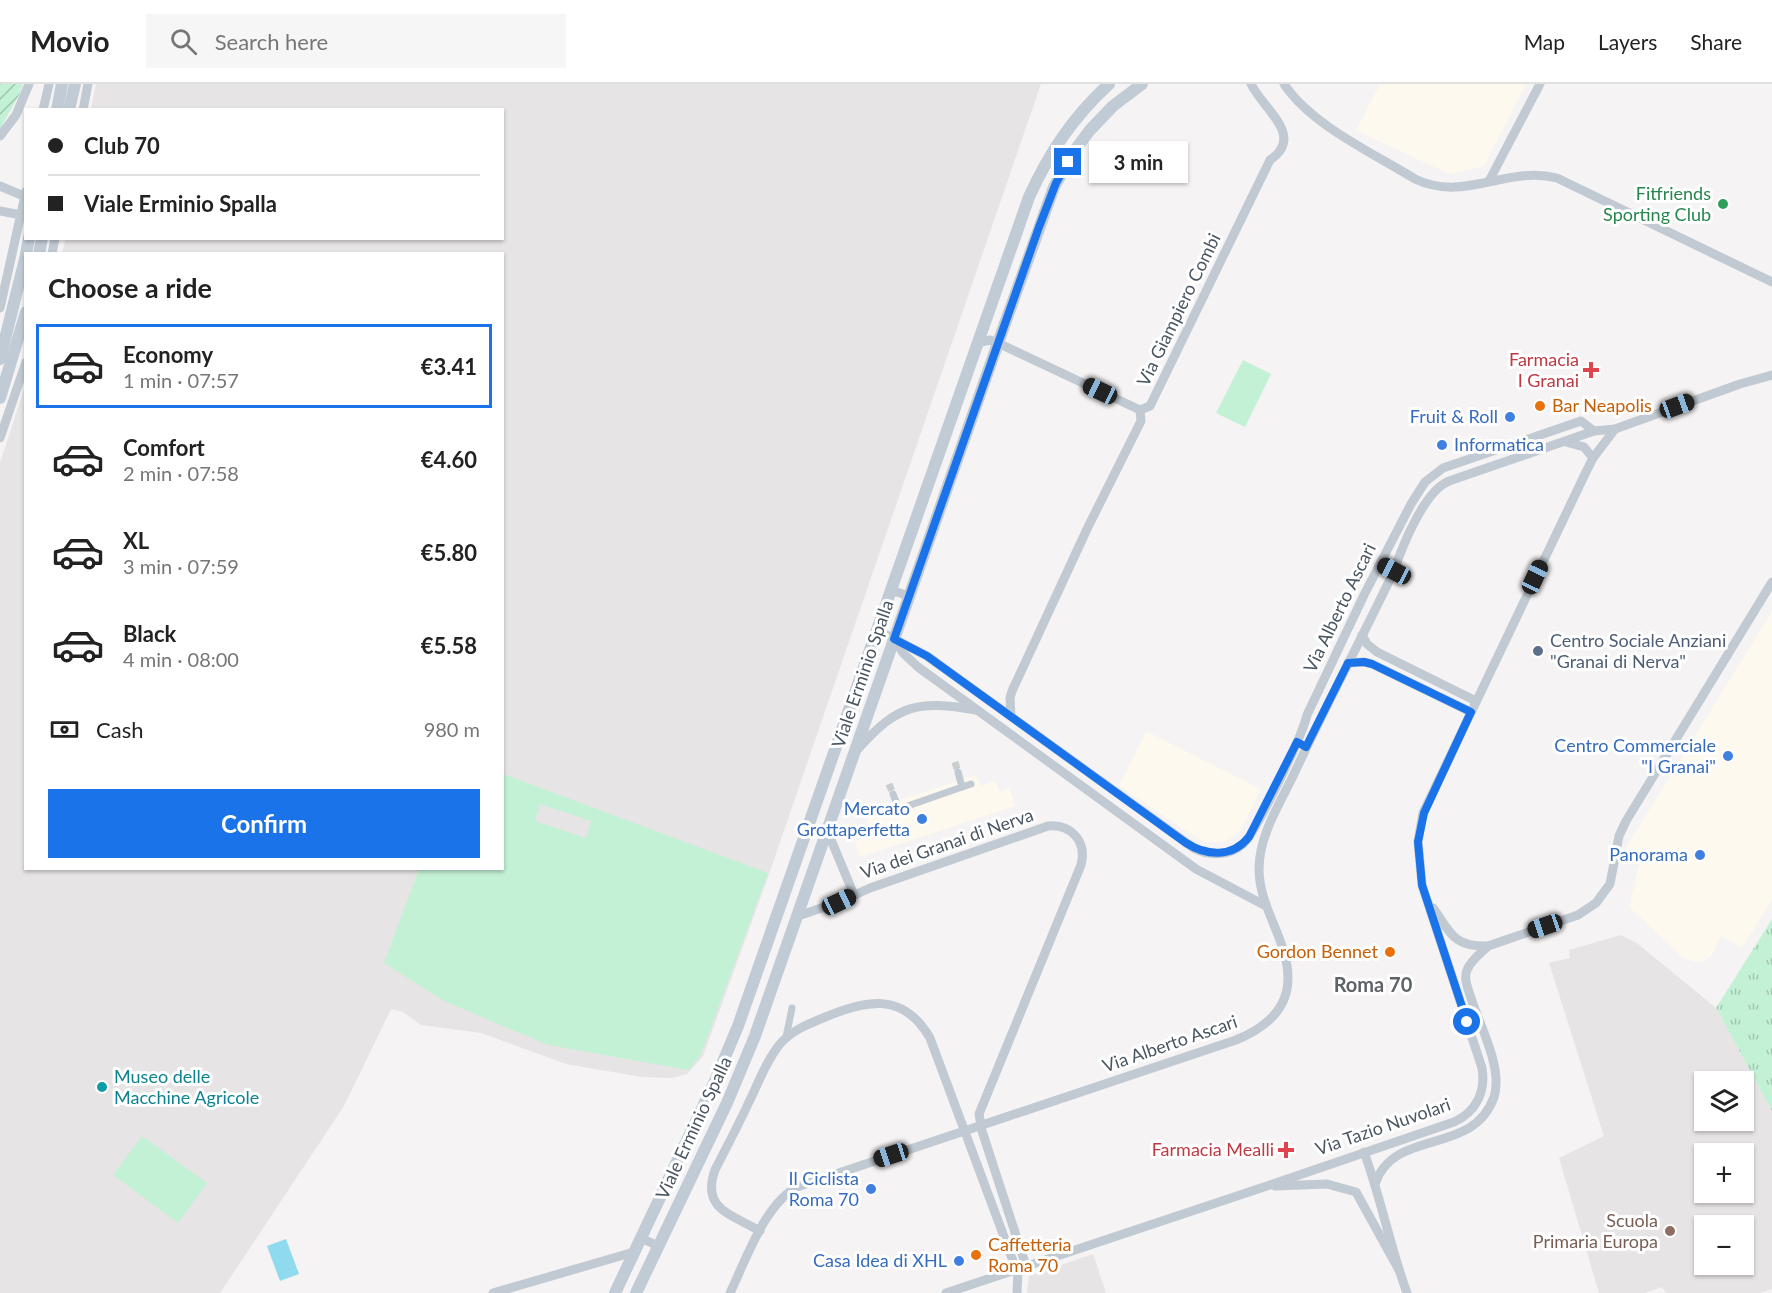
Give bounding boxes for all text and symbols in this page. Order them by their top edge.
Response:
search box [146,14,566,68]
text: Movio [30,24,110,58]
icon: search [167,25,200,58]
text: Search here [215,28,328,55]
text: Map [1524,29,1565,54]
text: Layers [1598,29,1657,54]
text: Share [1690,29,1742,54]
text: Club 70 [84,132,160,159]
callout: 3 min [1089,141,1188,183]
route end [1054,148,1081,175]
text: 3 min [1114,150,1163,174]
place label: Fitfriends Sporting Club [1603,182,1711,225]
text: Viale Erminio Spalla [84,190,277,217]
marker: Fitfriends Sporting Club [1716,197,1730,211]
street label: Via Giampiero Combi [1132,230,1225,390]
text: Choose a ride [48,271,212,304]
icon: car [51,339,105,393]
text: Economy [123,341,213,368]
place label: Farmacia I Granai [1509,348,1579,391]
text: €3.41 [421,353,477,380]
marker: Farmacia I Granai [1584,363,1598,377]
text: 1 min · 07:57 [123,368,239,392]
car [1080,375,1120,407]
car [1657,391,1697,421]
place label: Bar Neapolis [1552,394,1652,416]
marker: Bar Neapolis [1533,399,1547,413]
place label: Fruit & Roll [1410,405,1498,427]
marker: Fruit & Roll [1503,410,1517,424]
icon: car [51,432,105,486]
place label: Informatica [1454,433,1544,455]
text: Comfort [123,434,205,461]
marker: Informatica [1435,438,1449,452]
text: €4.60 [421,446,477,473]
text: 2 min · 07:58 [123,461,239,485]
icon: car [51,525,105,579]
text: XL [123,527,149,554]
text: €5.80 [421,539,477,566]
street label: Via Alberto Ascari [1298,539,1380,676]
text: 3 min · 07:59 [123,554,239,578]
car [1374,555,1414,587]
car [1519,557,1551,597]
street label: Viale Erminio Spalla [826,597,898,750]
icon: car [51,618,105,672]
text: Black [123,620,176,647]
place label: Centro Sociale Anziani "Granai di Nerva" [1550,629,1726,672]
text: €5.58 [421,632,477,659]
marker: Centro Sociale Anziani "Granai di Nerva" [1531,644,1545,658]
text: 4 min · 08:00 [123,647,239,671]
icon: cash [48,713,81,746]
text: Cash [96,716,143,743]
text: 980 m [424,717,480,741]
place label: Centro Commerciale "I Granai" [1554,734,1716,777]
marker: Centro Commerciale "I Granai" [1721,749,1735,763]
button: Confirm [48,789,480,858]
place label: Mercato Grottaperfetta [797,797,910,840]
street label: Via dei Granai di Nerva [857,803,1036,883]
marker: Mercato Grottaperfetta [915,812,929,826]
place label: Panorama [1609,843,1688,865]
marker: Panorama [1693,848,1707,862]
car [819,886,859,918]
car [1525,912,1565,940]
place label: Gordon Bennet [1257,940,1379,962]
marker: Gordon Bennet [1383,945,1397,959]
district label: Roma 70 [1334,972,1413,996]
route start [1453,1008,1480,1035]
street label: Via Alberto Ascari [1099,1010,1240,1076]
street label: Viale Erminio Spalla [650,1053,736,1202]
place label: Museo delle Macchine Agricole [114,1065,259,1108]
map controls [1694,1071,1754,1275]
button: layers [1694,1071,1754,1131]
marker: Museo delle Macchine Agricole [95,1080,109,1094]
street label: Via Tazio Nuvolari [1312,1093,1453,1159]
place label: Farmacia Mealli [1152,1138,1274,1160]
car [871,1141,911,1169]
marker: Farmacia Mealli [1279,1143,1293,1157]
button: + [1694,1143,1754,1203]
place label: Il Ciclista Roma 70 [789,1167,859,1210]
marker: Il Ciclista Roma 70 [864,1182,878,1196]
place label: Scuola Primaria Europa [1533,1209,1658,1252]
button: − [1694,1215,1754,1275]
marker: Scuola Primaria Europa [1663,1224,1677,1238]
place label: Caffetteria Roma 70 [988,1233,1072,1276]
marker: Caffetteria Roma 70 [969,1248,983,1262]
place label: Casa Idea di XHL [813,1249,947,1271]
marker: Casa Idea di XHL [952,1254,966,1268]

